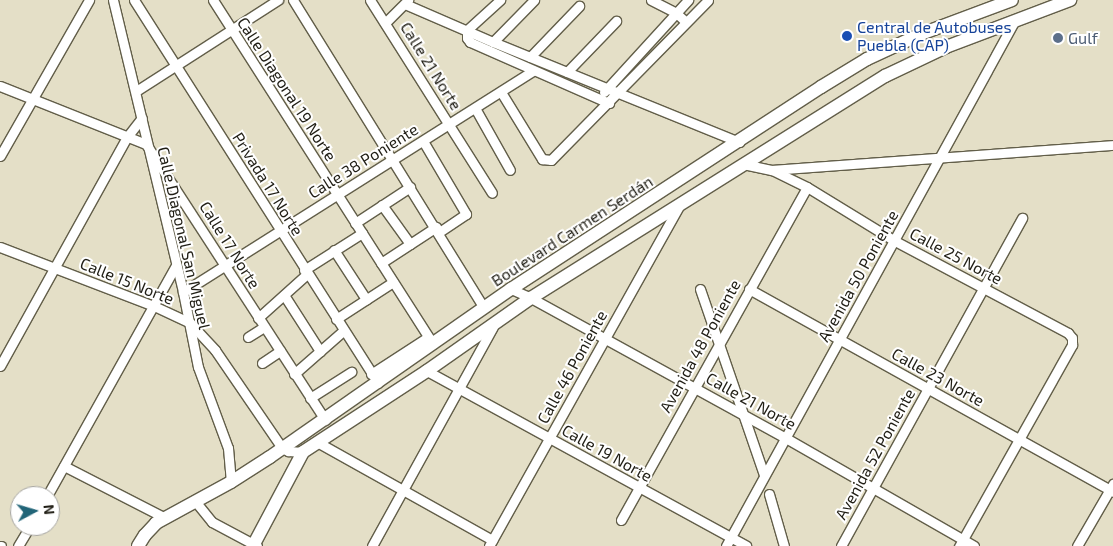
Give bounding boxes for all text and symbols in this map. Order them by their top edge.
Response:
street label: Calle Diagonal 19 Norte [233,13,341,165]
place label: Central de Autobuses Puebla (CAP) [857,17,1012,55]
street label: Calle 21 Norte [396,19,466,113]
place label: Gulf [1068,28,1098,48]
marker: Central de Autobuses Puebla (CAP) [841,30,853,42]
marker: Gulf [1052,32,1064,44]
street label: Calle 38 Poniente [304,119,422,203]
street label: Privada 17 Norte [229,129,307,239]
street label: Calle Diagonal San Miguel [154,145,214,331]
street label: Boulevard Carmen Serdán [488,172,656,290]
street label: Calle 17 Norte [196,198,264,292]
street label: Avenida 50 Poniente [814,207,902,345]
street label: Calle 25 Norte [906,224,1006,288]
street label: Calle 15 Norte [77,253,177,309]
street label: Avenida 48 Poniente [656,276,744,416]
street label: Calle 46 Poniente [533,307,611,427]
street label: Calle 23 Norte [889,344,987,410]
street label: Calle 21 Norte [703,368,799,434]
street label: Avenida 52 Poniente [831,385,919,523]
street label: Calle 19 Norte [559,420,655,486]
north arrow [10,486,60,536]
text: N [40,504,58,515]

